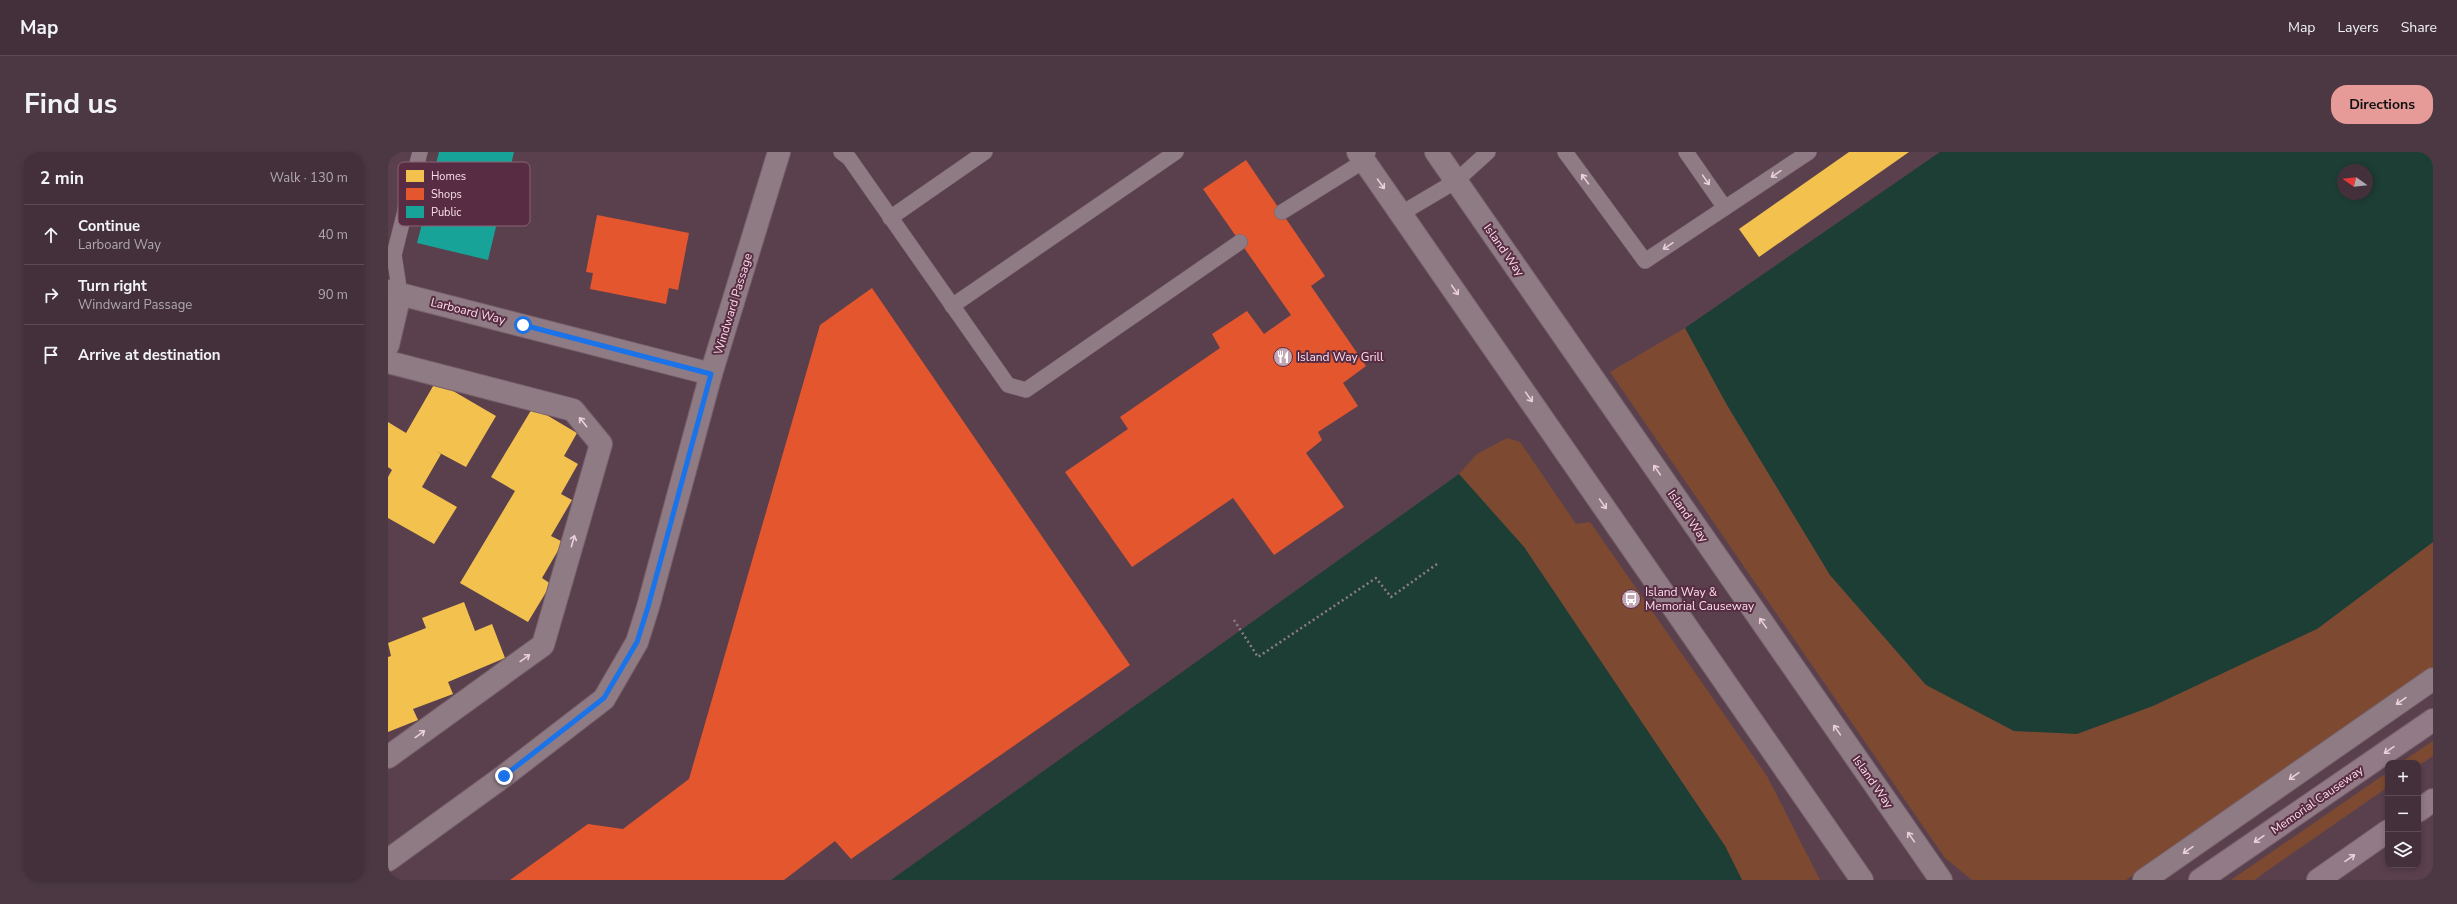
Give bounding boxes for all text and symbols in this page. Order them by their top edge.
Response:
text: Map [20,15,58,41]
text: Map [2288,18,2315,37]
text: Layers [2337,18,2379,37]
text: Share [2401,18,2437,37]
text: Find us [24,85,118,123]
button: Directions [2331,85,2433,124]
legend [398,162,530,226]
north arrow [2337,164,2373,200]
text: 2 min [40,167,84,190]
text: Walk · 130 m [270,169,348,187]
text: Homes [431,169,466,184]
one-way arrow [1771,170,1782,178]
one-way arrow [1581,174,1589,185]
one-way arrow [1702,174,1710,185]
one-way arrow [1377,178,1385,189]
text: Shops [431,187,462,202]
text: Public [431,205,461,220]
text: Continue [78,216,140,236]
street label: Island Way [1480,221,1528,280]
icon: ahead [40,224,62,246]
text: 40 m [318,226,348,244]
text: Larboard Way [78,236,161,254]
one-way arrow [1663,242,1674,250]
street label: Windward Passage [710,251,756,357]
text: Turn right [78,276,147,296]
icon: right [40,284,62,306]
one-way arrow [1451,285,1459,296]
text: 90 m [318,286,348,304]
street label: Larboard Way [429,294,508,328]
text: Windward Passage [78,296,192,314]
route start [514,316,532,334]
icon: arrive [40,344,62,366]
text: Arrive at destination [78,345,221,365]
restaurant icon: Island Way Grill [1272,346,1294,368]
place label: Island Way Grill [1297,349,1384,365]
one-way arrow [1525,392,1533,403]
one-way arrow [578,416,587,427]
one-way arrow [1653,465,1661,476]
street label: Island Way [1664,487,1712,546]
one-way arrow [1599,499,1607,510]
one-way arrow [570,535,577,548]
place label: Island Way & Memorial Causeway [1645,584,1755,614]
bus stop icon: Island Way & Memorial Causeway [1620,588,1642,610]
one-way arrow [1759,618,1767,629]
one-way arrow [519,654,530,662]
one-way arrow [2396,697,2407,705]
one-way arrow [1833,725,1841,736]
one-way arrow [414,730,425,738]
one-way arrow [2384,746,2395,754]
street label: Island Way [1849,753,1897,812]
map controls [2385,760,2421,868]
button: + [2385,760,2421,796]
street label: Memorial Causeway [2268,762,2367,838]
route end [495,767,513,785]
one-way arrow [2289,772,2300,780]
button: − [2385,796,2421,832]
one-way arrow [1907,832,1915,843]
button: layers [2385,832,2421,868]
one-way arrow [2254,835,2265,843]
one-way arrow [2182,846,2193,854]
one-way arrow [2344,854,2355,862]

